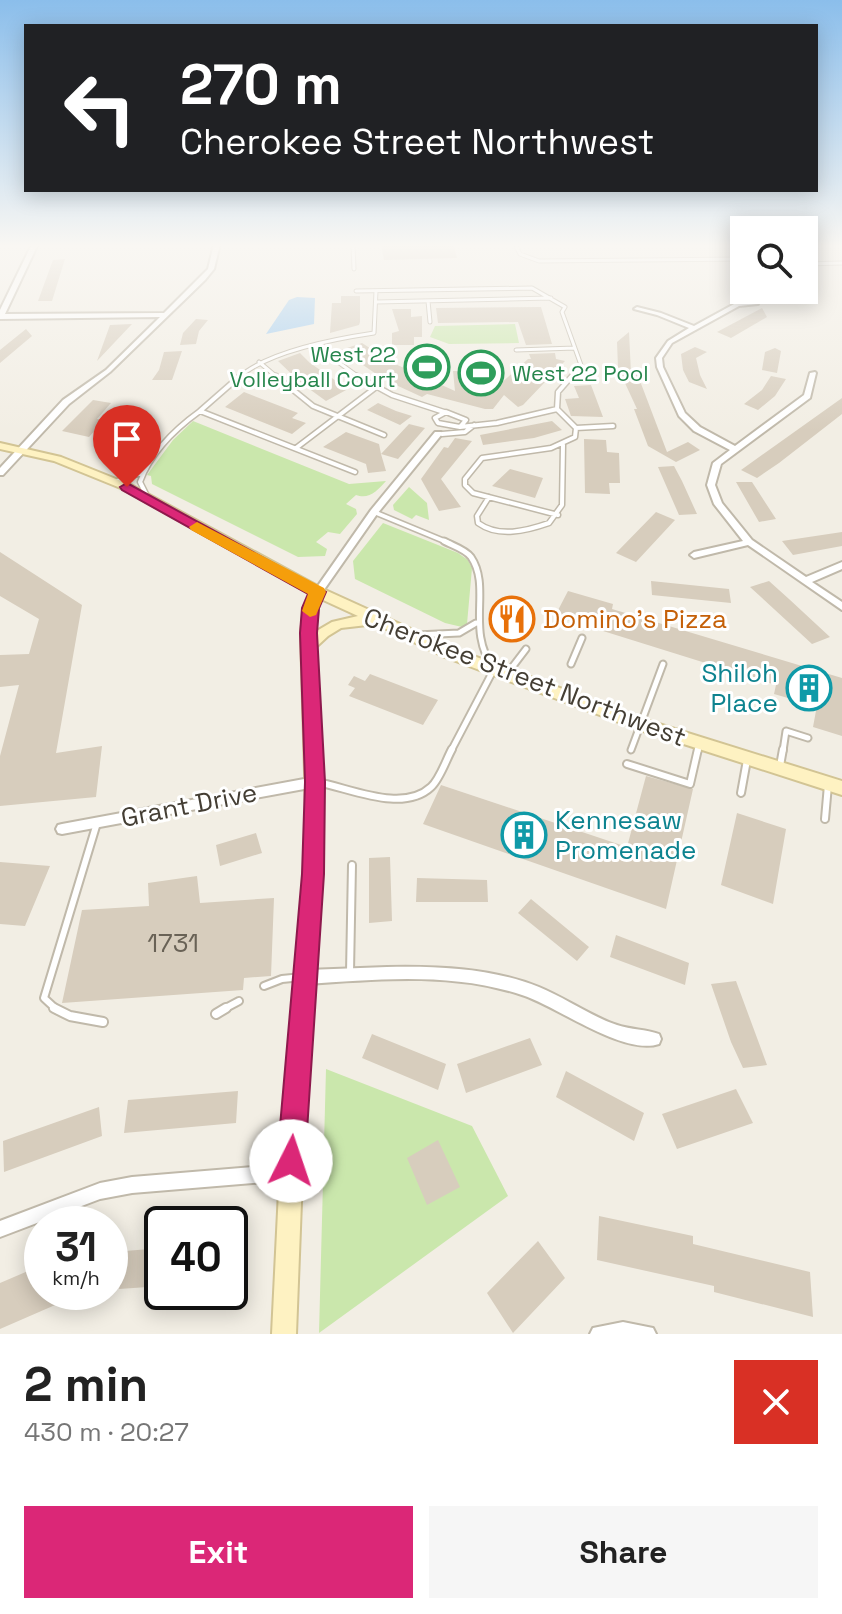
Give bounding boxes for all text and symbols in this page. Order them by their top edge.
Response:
text: 270 m [180,49,342,120]
icon: left [48,56,152,160]
text: Cherokee Street Northwest [180,119,654,165]
map controls [730,216,818,304]
button: search [730,216,818,304]
place label: West 22 Volleyball Court [229,340,396,393]
sports icon: West 22 Volleyball Court [403,343,451,391]
sports icon: West 22 Pool [457,349,505,397]
place label: West 22 Pool [512,359,649,387]
pin [93,405,161,487]
icon: arrive [105,417,149,461]
restaurant icon: Domino's Pizza [488,595,536,643]
street label: Cherokee Street Northwest [359,600,691,754]
place label: Domino's Pizza [543,602,727,636]
place label: Shiloh Place [701,656,778,720]
building icon: Shiloh Place [785,664,833,712]
street label: Grant Drive [118,775,260,835]
place label: Kennesaw Promenade [555,803,696,867]
building icon: Kennesaw Promenade [500,811,548,859]
house number: 1731 [147,926,199,960]
position arrow [249,1119,333,1203]
speed limit sign: 40 [144,1206,248,1310]
text: 31 [55,1222,97,1273]
text: km/h [52,1265,100,1291]
text: 2 min [24,1354,148,1415]
button: close [734,1360,818,1444]
text: 430 m · 20:27 [24,1415,189,1449]
button: Exit [24,1506,413,1598]
button: Share [429,1506,818,1598]

